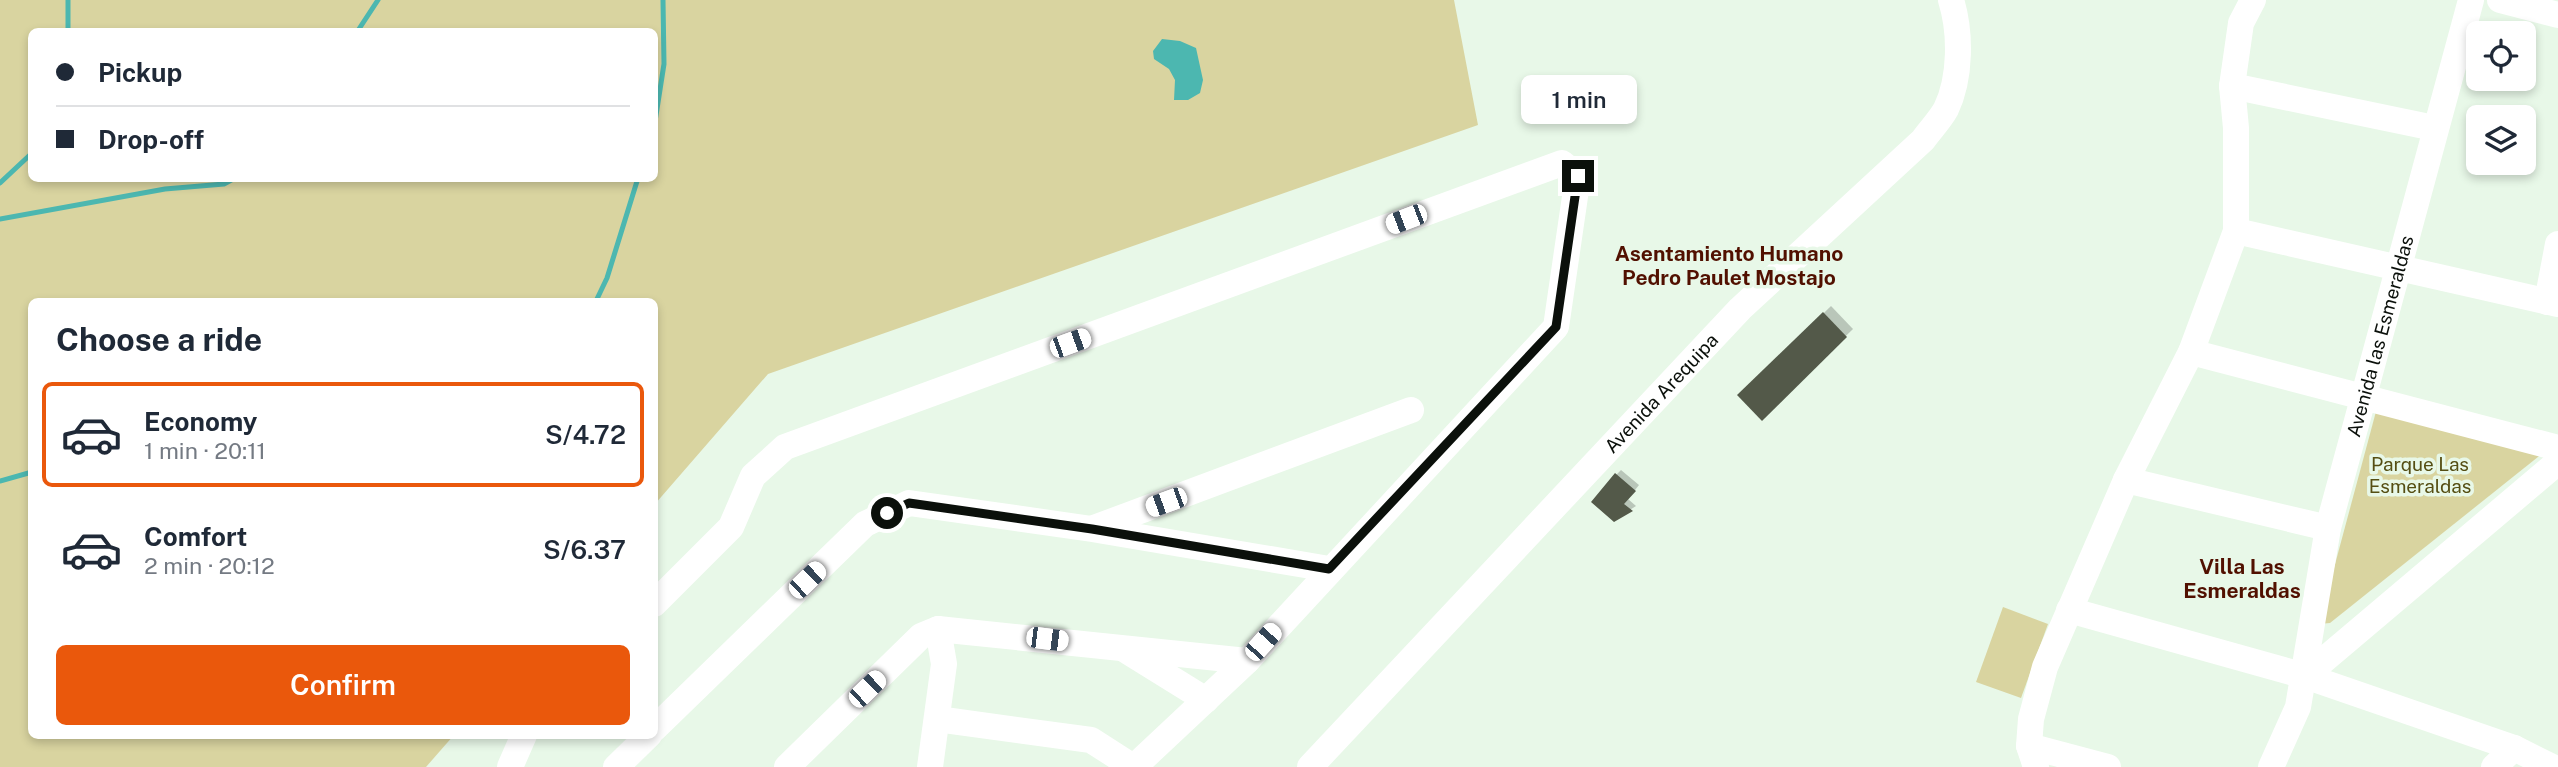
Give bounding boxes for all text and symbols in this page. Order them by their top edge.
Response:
map controls [2466,21,2536,175]
button: locate [2466,21,2536,91]
text: Pickup [98,57,182,88]
callout: 1 min [1520,74,1636,124]
text: 1 min [1552,86,1606,113]
button: layers [2466,105,2536,175]
text: Drop-off [98,124,204,155]
route end [1562,160,1594,192]
car [1383,202,1430,236]
street label: Avenida las Esmeraldas [2342,233,2418,439]
district label: Asentamiento Humano Pedro Paulet Mostajo [1615,241,1843,290]
text: Choose a ride [56,321,262,358]
car [1047,326,1094,360]
street label: Avenida Arequipa [1600,329,1722,457]
icon: car [60,403,123,466]
text: Economy [144,406,257,437]
text: S/4.72 [545,419,626,450]
text: 1 min · 20:11 [144,437,266,464]
park label: Parque Las Esmeraldas [2369,453,2471,497]
car [1143,485,1190,519]
route start [871,497,903,529]
icon: car [60,518,123,581]
text: Comfort [144,521,247,552]
text: S/6.37 [543,534,626,565]
text: 2 min · 20:12 [144,552,275,579]
district label: Villa Las Esmeraldas [2183,554,2301,603]
car [785,558,830,602]
car [1242,619,1285,665]
car [1025,626,1070,652]
button: Confirm [56,645,630,725]
car [845,667,890,711]

